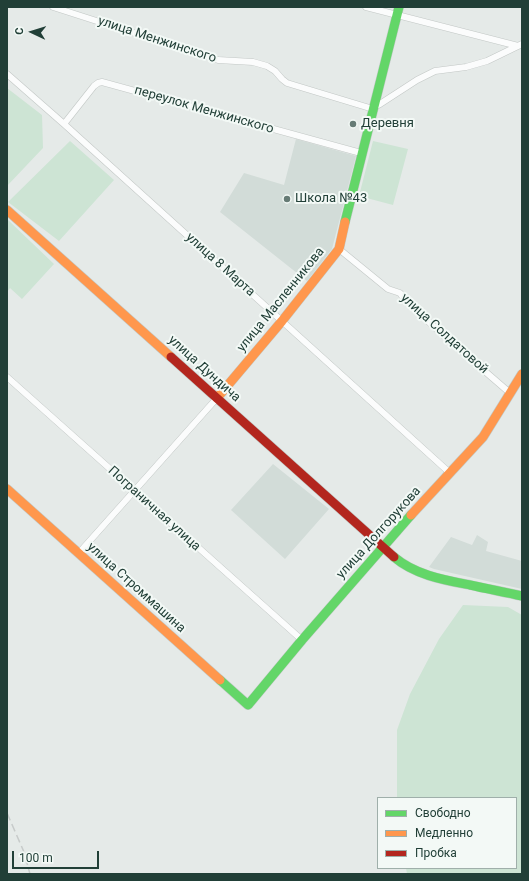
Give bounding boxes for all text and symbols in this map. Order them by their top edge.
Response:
north arrow [12,12,52,52]
street label: улица Менжинского [96,14,218,66]
text: С [13,27,26,35]
street label: переулок Менжинского [133,83,275,137]
place label: Деревня [361,116,414,132]
marker: Деревня [348,119,358,129]
place label: Школа №43 [295,191,367,207]
marker: Школа №43 [282,194,292,204]
street label: улица 8 Марта [182,230,258,300]
street label: улица Масленникова [234,245,328,355]
street label: улица Солдатовой [397,290,491,378]
street label: улица Дундича [165,332,243,406]
street label: Пограничная улица [104,463,204,555]
street label: улица Долгорукова [334,484,424,582]
street label: улица Строммашина [83,540,189,636]
legend [377,797,517,869]
text: Свободно [415,806,471,820]
text: Медленно [415,826,473,840]
scale bar [14,843,101,869]
text: Пробка [415,846,457,860]
text: 100 m [19,851,53,865]

